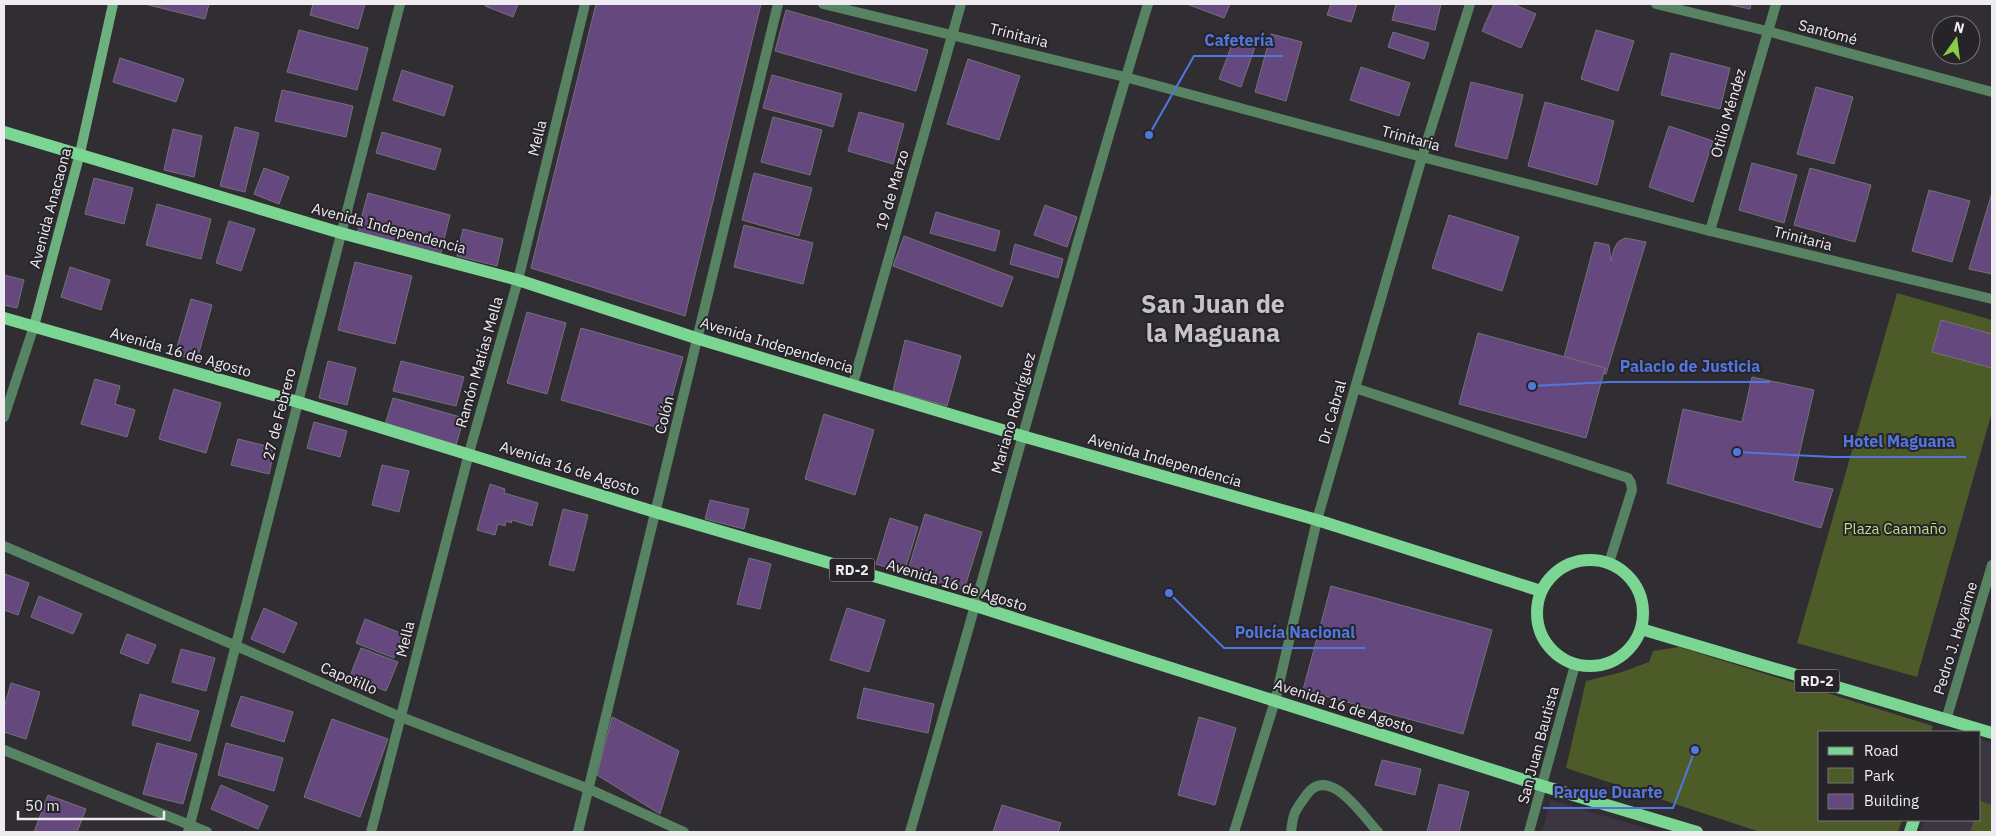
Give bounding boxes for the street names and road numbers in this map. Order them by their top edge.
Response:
street label: Santomé [1796,15,1860,49]
street label: Trinitaria [988,19,1050,51]
street label: Otilio Méndez [1706,66,1750,160]
street label: Mella [523,118,551,158]
street label: Trinitaria [1380,121,1442,155]
street label: Avenida Anacaona [25,146,75,270]
street label: 19 de Marzo [871,148,913,232]
street label: Avenida Independencia [310,198,468,258]
street label: Trinitaria [1772,222,1834,254]
street label: Ramón Matías Mella [451,294,507,430]
street label: Avenida Independencia [698,313,856,377]
street label: Avenida 16 de Agosto [108,323,254,381]
street label: Mariano Rodríguez [987,350,1039,476]
street label: 27 de Febrero [258,366,300,462]
street label: Dr. Cabral [1314,378,1350,446]
street label: Colón [650,394,678,436]
street label: Avenida Independencia [1086,429,1244,491]
street label: Avenida 16 de Agosto [498,436,642,500]
street label: Avenida 16 de Agosto [884,555,1030,615]
road number: RD-2 [830,558,874,582]
street label: Pedro J. Heyaime [1929,579,1981,697]
street label: Mella [391,619,419,659]
street label: Capotillo [318,658,380,698]
road number: RD-2 [1794,669,1840,692]
street label: Avenida 16 de Agosto [1272,674,1416,738]
street label: San Juan Bautista [1513,684,1563,806]

